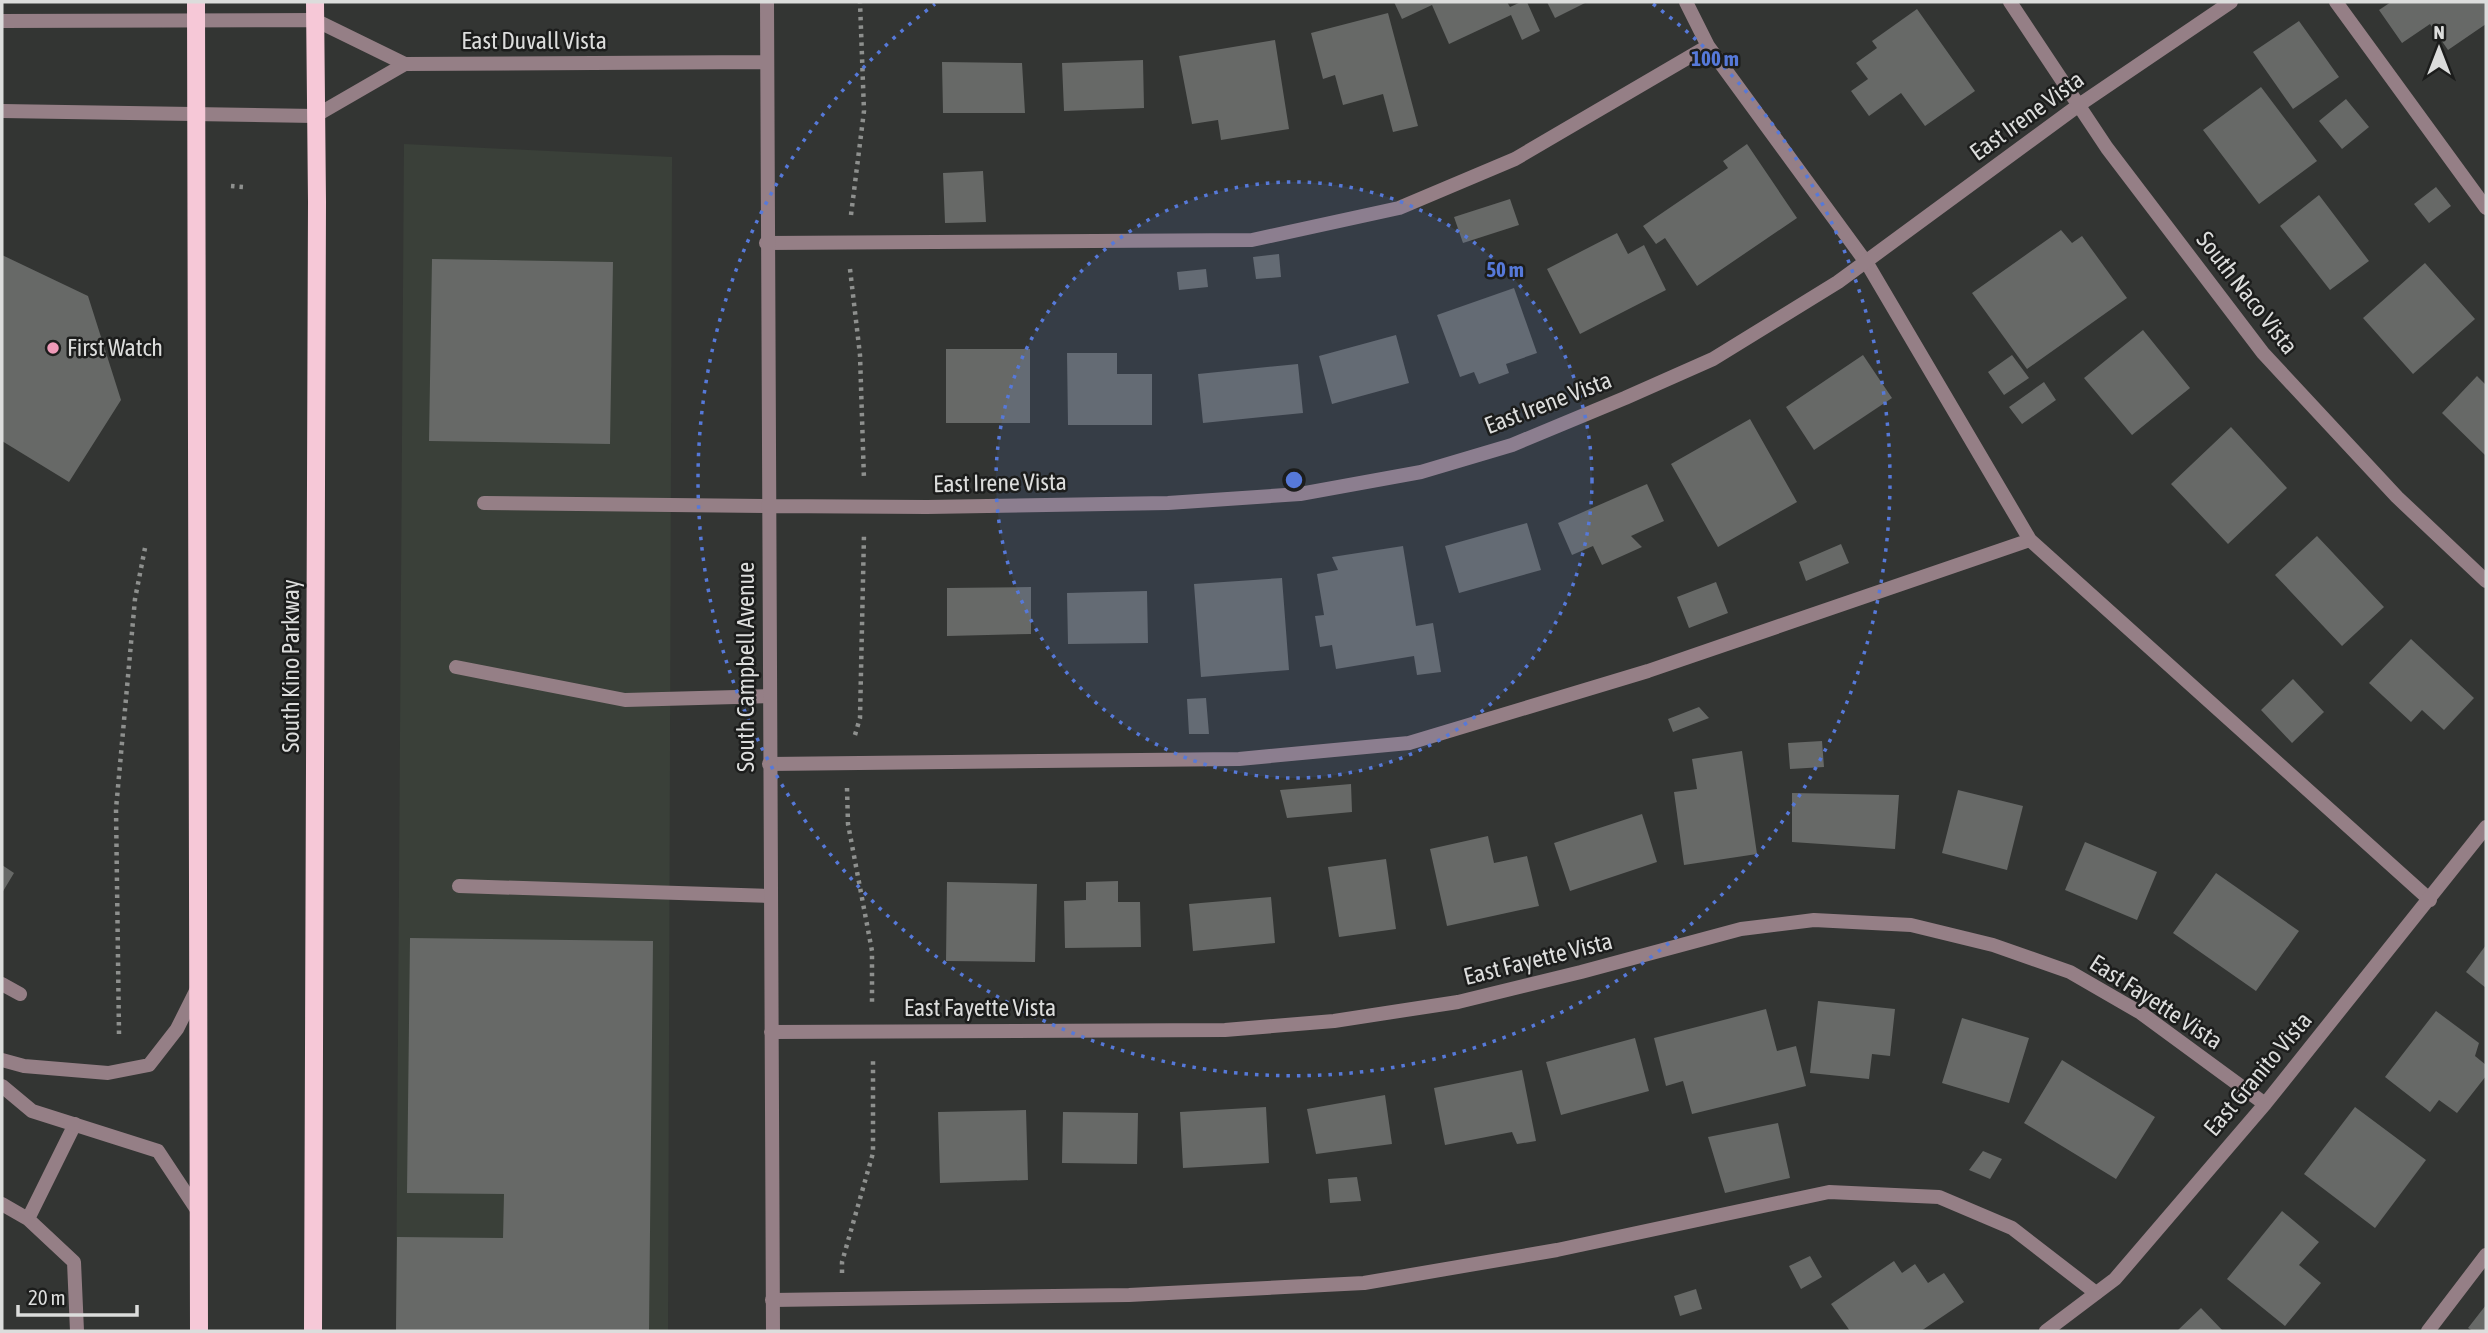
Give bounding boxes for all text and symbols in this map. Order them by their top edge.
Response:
north arrow [2404,14,2474,84]
text: N [2433,21,2445,43]
street label: East Duvall Vista [461,27,607,54]
text: 100 m [1691,46,1739,70]
street label: East Irene Vista [1965,65,2089,166]
street label: South Naco Vista [2191,226,2303,359]
text: 50 m [1486,257,1524,281]
place label: First Watch [67,334,163,361]
marker: First Watch [45,340,61,356]
street label: East Irene Vista [1481,366,1615,439]
street label: East Irene Vista [933,468,1067,497]
centre of rings [1282,468,1306,492]
street label: South Campbell Avenue [732,562,759,772]
street label: South Kino Parkway [277,579,304,753]
street label: East Fayette Vista [1461,927,1615,990]
street label: East Fayette Vista [2085,949,2228,1054]
street label: East Fayette Vista [904,994,1056,1021]
street label: East Granito Vista [2198,1006,2317,1141]
scale bar [18,1274,136,1318]
text: 20 m [28,1285,66,1309]

